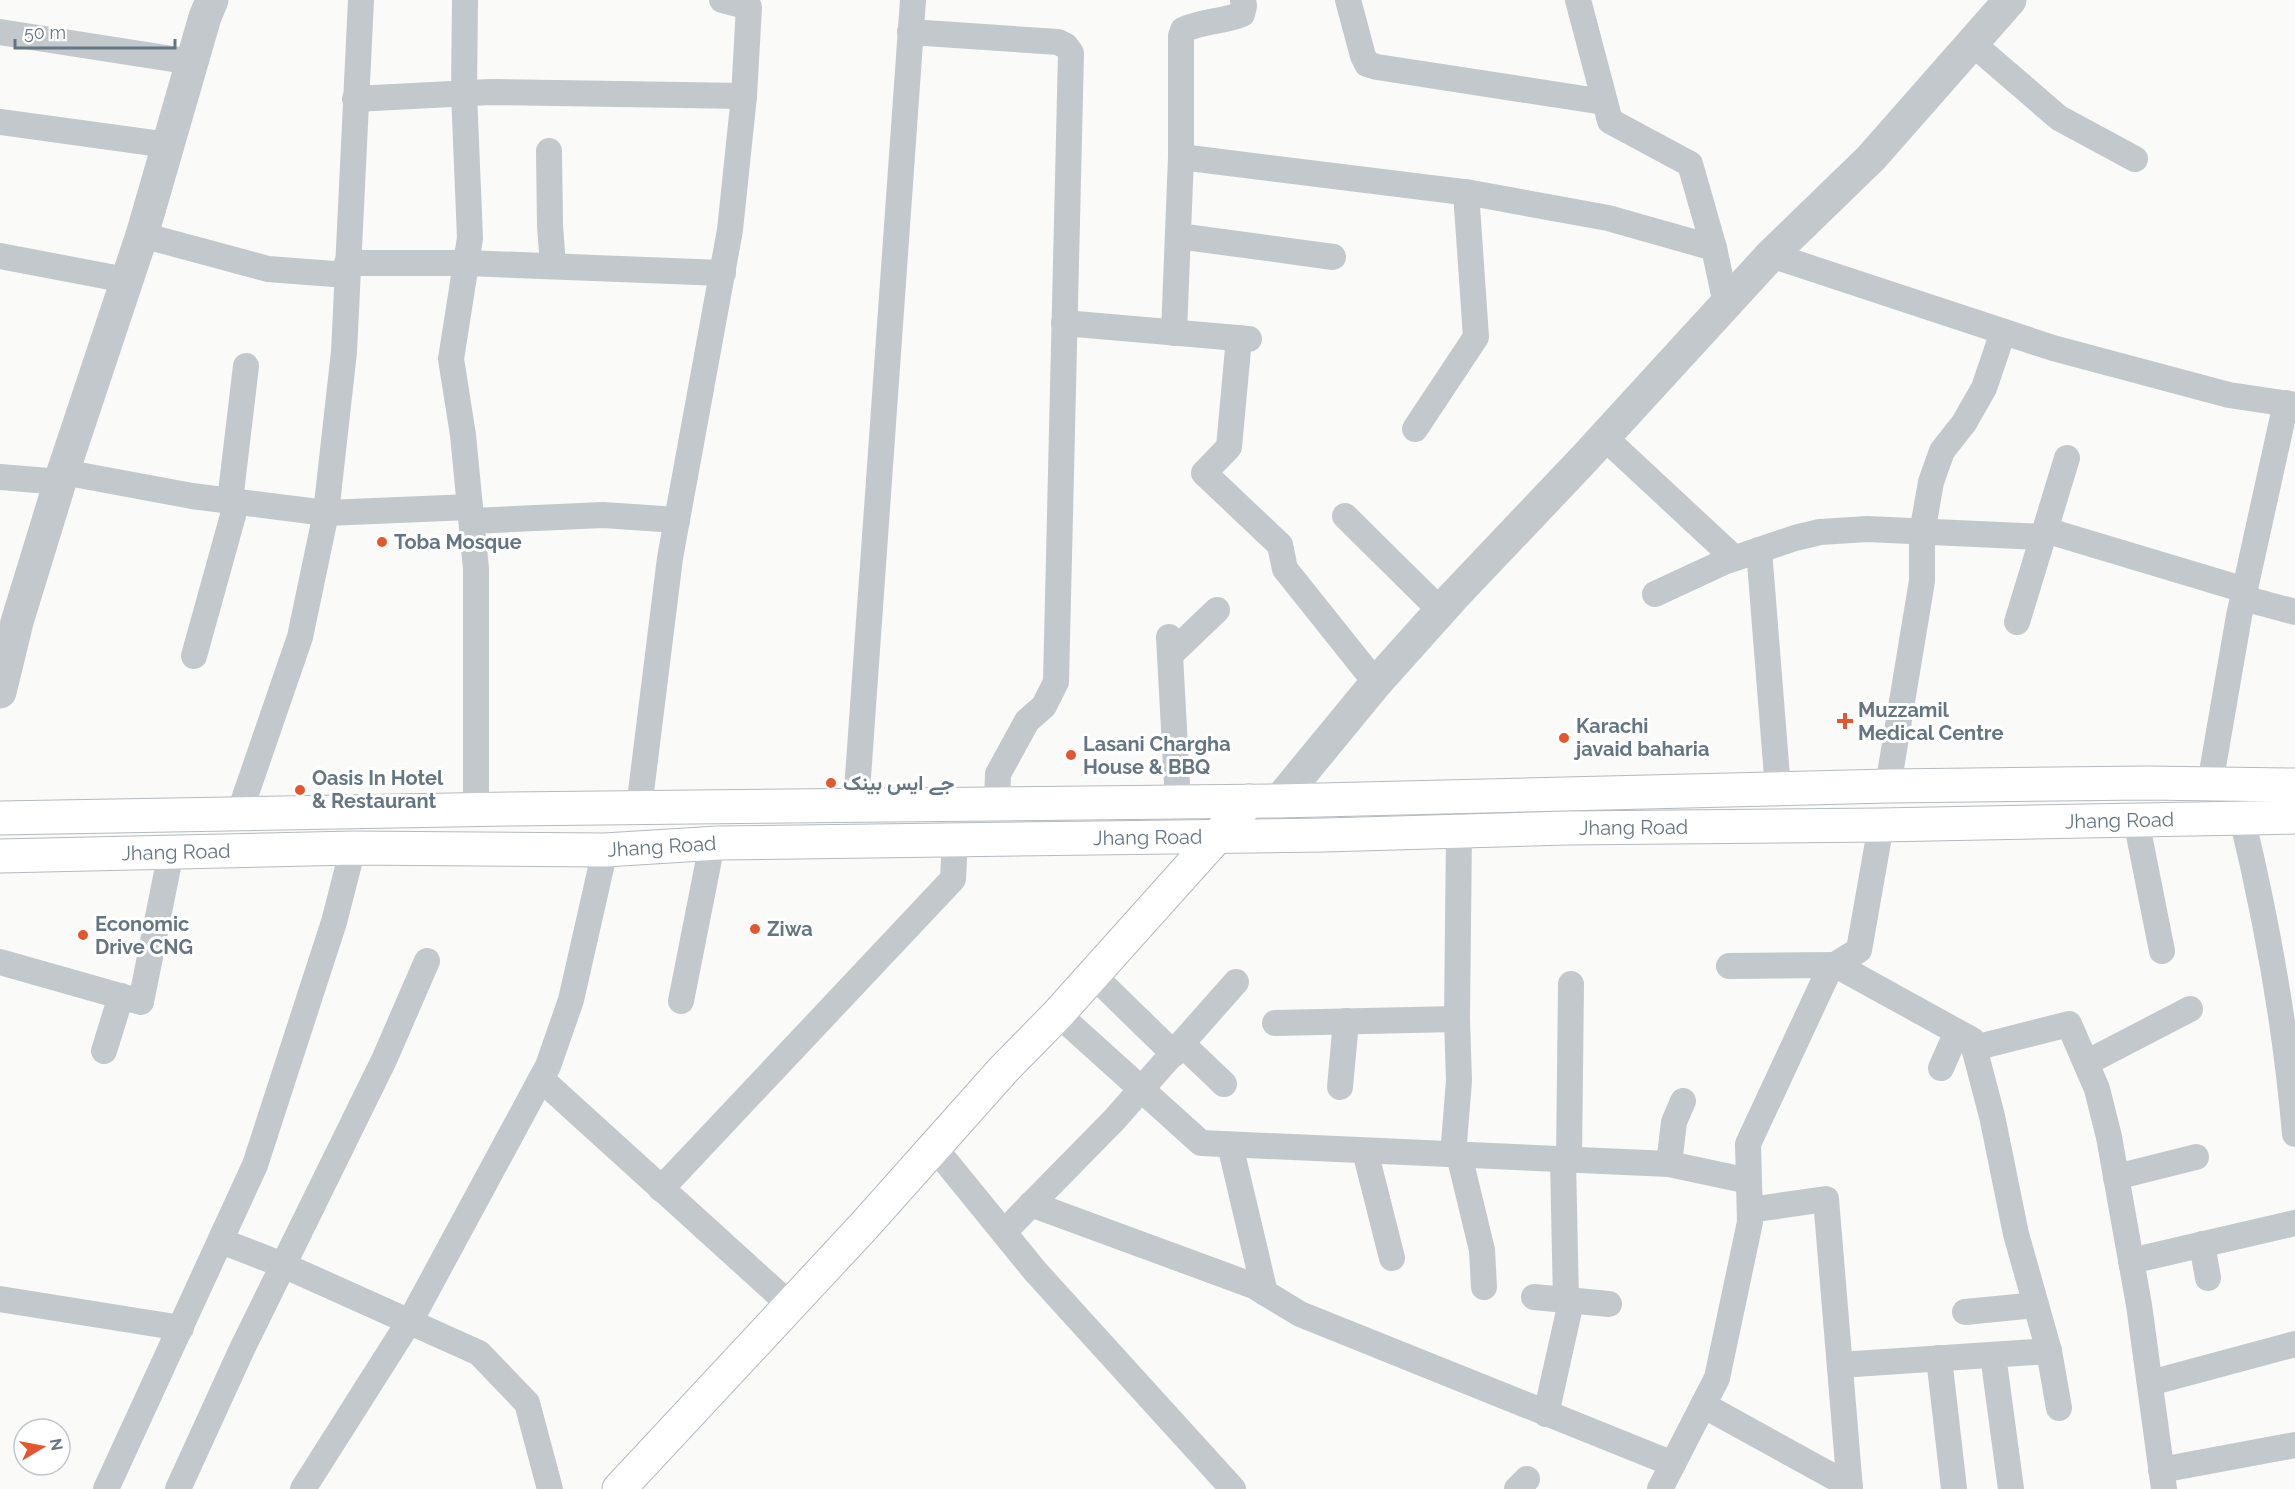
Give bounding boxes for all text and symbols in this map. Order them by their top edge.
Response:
scale bar [15,12,176,50]
text: 50 m [24,22,66,43]
place label: Toba Mosque [394,530,522,554]
marker: Toba Mosque [375,535,389,549]
place label: Muzzamil Medical Centre [1858,698,2003,745]
marker: Muzzamil Medical Centre [1836,712,1854,730]
place label: Karachi javaid baharia [1573,714,1709,761]
marker: Karachi javaid baharia [1557,731,1571,745]
place label: Lasani Chargha House & BBQ [1083,732,1231,779]
marker: Lasani Chargha House & BBQ [1064,748,1078,762]
place label: Oasis In Hotel & Restaurant [312,766,444,813]
place label: جے ایس بینک [843,771,954,795]
marker: جے ایس بینک [824,776,838,790]
marker: Oasis In Hotel & Restaurant [293,783,307,797]
street label: Jhang Road [2065,807,2174,833]
street label: Jhang Road [1579,815,1688,840]
street label: Jhang Road [1093,825,1202,850]
street label: Jhang Road [606,831,717,862]
street label: Jhang Road [121,839,231,865]
place label: Economic Drive CNG [95,912,193,959]
place label: Ziwa [767,917,813,941]
marker: Ziwa [748,922,762,936]
marker: Economic Drive CNG [76,928,90,942]
north arrow [12,1417,72,1477]
text: N [46,1437,67,1452]

